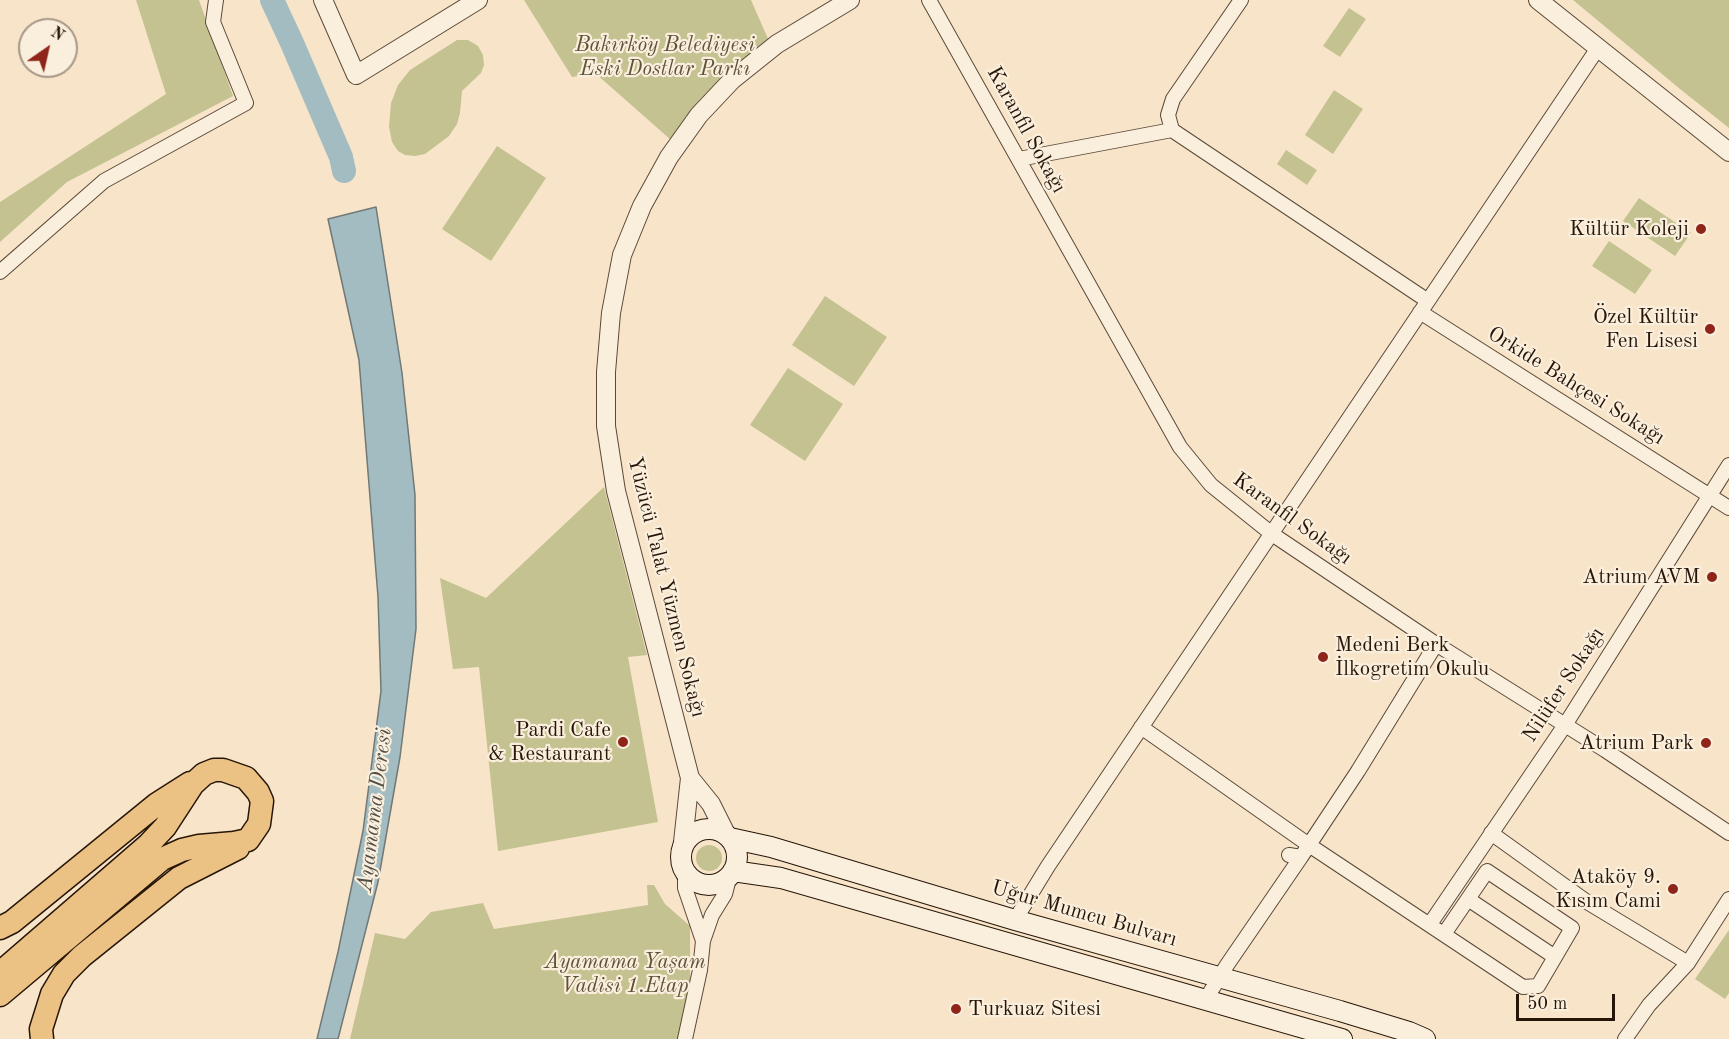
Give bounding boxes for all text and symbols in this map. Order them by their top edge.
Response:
north arrow [18,18,78,78]
text: N [47,25,66,45]
park label: Bakırköy Belediyesi Eski Dostlar Parkı [575,32,755,82]
street label: Karanfil Sokağı [981,62,1071,198]
place label: Kültür Koleji [1569,216,1689,242]
marker: Kültür Koleji [1694,222,1708,236]
place label: Özel Kültür Fen Lisesi [1593,304,1698,354]
street label: Orkide Bahçesi Sokağı [1483,321,1669,451]
marker: Özel Kültür Fen Lisesi [1703,322,1717,336]
street label: Yüzücü Talat Yüzmen Sokağı [621,454,711,720]
street label: Karanfil Sokağı [1228,467,1356,571]
place label: Atrium AVM [1582,564,1700,590]
marker: Atrium AVM [1705,570,1719,584]
street label: Nilüfer Sokağı [1518,623,1610,747]
place label: Medeni Berk İlkogretim Okulu [1335,632,1489,682]
marker: Medeni Berk İlkogretim Okulu [1316,650,1330,664]
place label: Pardi Cafe & Restaurant [488,717,611,767]
water label: Ayamama Deresi [352,727,398,893]
place label: Atrium Park [1579,730,1694,756]
marker: Pardi Cafe & Restaurant [616,735,630,749]
marker: Atrium Park [1699,736,1713,750]
place label: Ataköy 9. Kısım Cami [1555,864,1661,914]
street label: Uğur Mumcu Bulvarı [988,875,1180,953]
marker: Ataköy 9. Kısım Cami [1666,882,1680,896]
park label: Ayamama Yaşam Vadisi 1.Etap [544,949,706,999]
scale bar [1519,982,1618,1020]
text: 50 m [1527,995,1567,1013]
place label: Turkuaz Sitesi [968,996,1101,1022]
marker: Turkuaz Sitesi [949,1002,963,1016]

